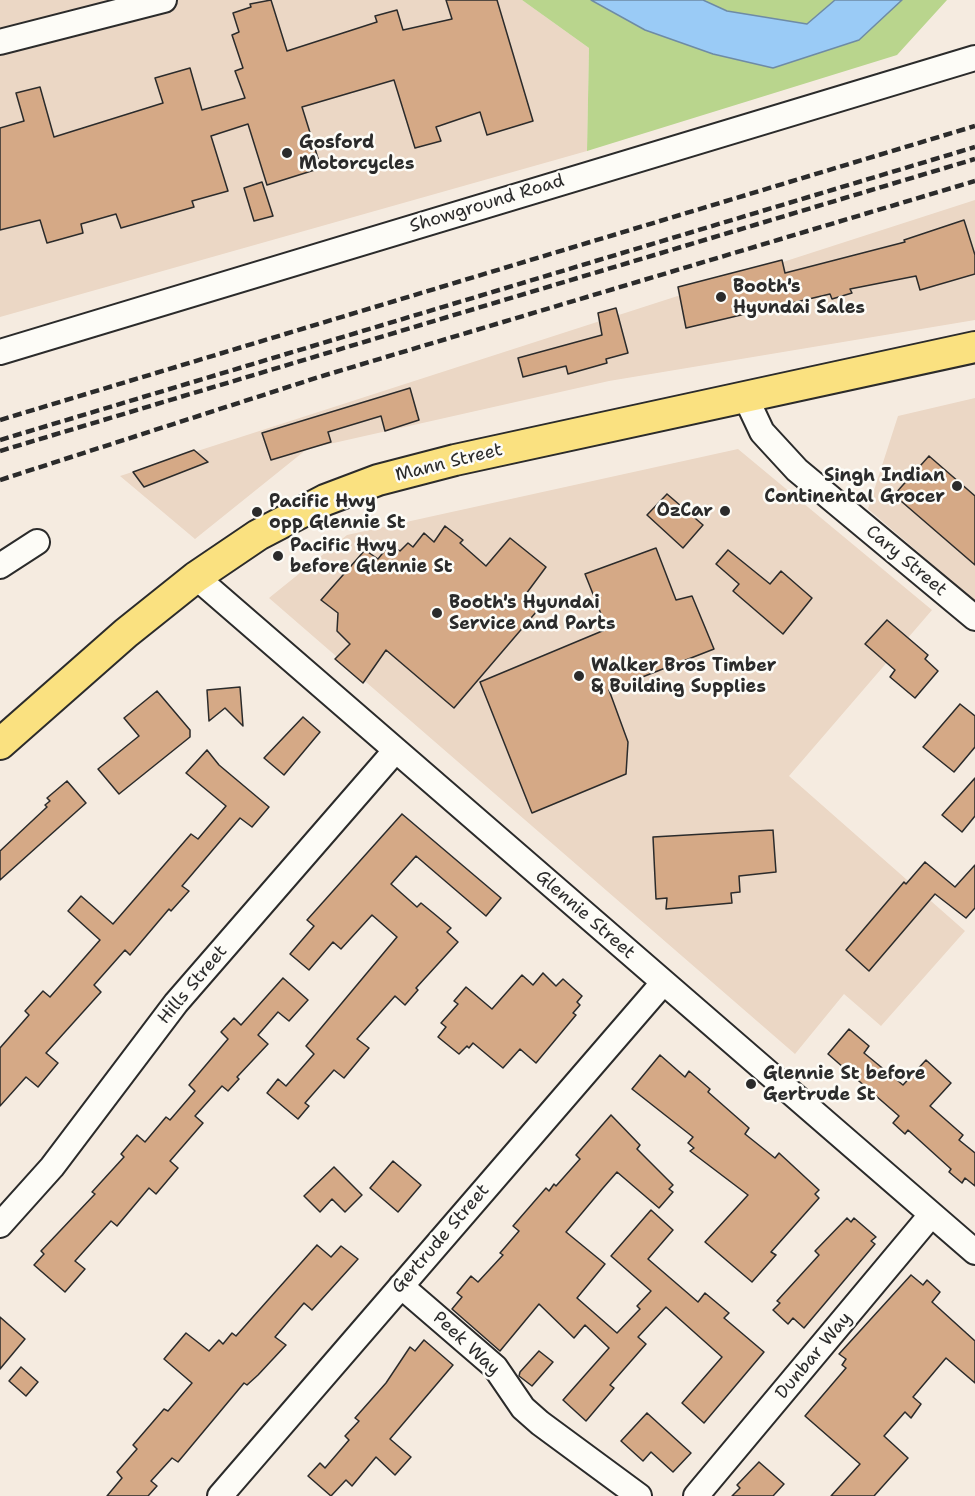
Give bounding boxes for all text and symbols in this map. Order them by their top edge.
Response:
place label: Gosford Motorcycles [299,132,414,174]
marker: Gosford Motorcycles [280,146,294,160]
street label: Showground Road [407,170,567,238]
place label: Booth's Hyundai Sales [733,276,865,318]
marker: Booth's Hyundai Sales [714,290,728,304]
street label: Mann Street [393,439,505,487]
place label: Singh Indian Continental Grocer [764,465,945,508]
marker: Singh Indian Continental Grocer [950,479,964,493]
place label: Pacific Hwy opp Glennie St [269,491,405,534]
place label: OzCar [657,500,713,522]
marker: OzCar [718,504,732,518]
marker: Pacific Hwy opp Glennie St [250,505,264,519]
street label: Cary Street [861,521,951,601]
place label: Pacific Hwy before Glennie St [290,535,453,578]
marker: Pacific Hwy before Glennie St [271,549,285,563]
place label: Booth's Hyundai Service and Parts [449,592,615,634]
marker: Booth's Hyundai Service and Parts [430,606,444,620]
place label: Walker Bros Timber & Building Supplies [591,655,776,698]
marker: Walker Bros Timber & Building Supplies [572,669,586,683]
street label: Glennie Street [531,866,639,964]
street label: Hills Street [154,941,232,1029]
place label: Glennie St before Gertrude St [763,1063,926,1106]
marker: Glennie St before Gertrude St [744,1077,758,1091]
street label: Gertrude Street [388,1180,494,1298]
street label: Peek Way [428,1307,504,1381]
street label: Dunbar Way [771,1308,857,1404]

